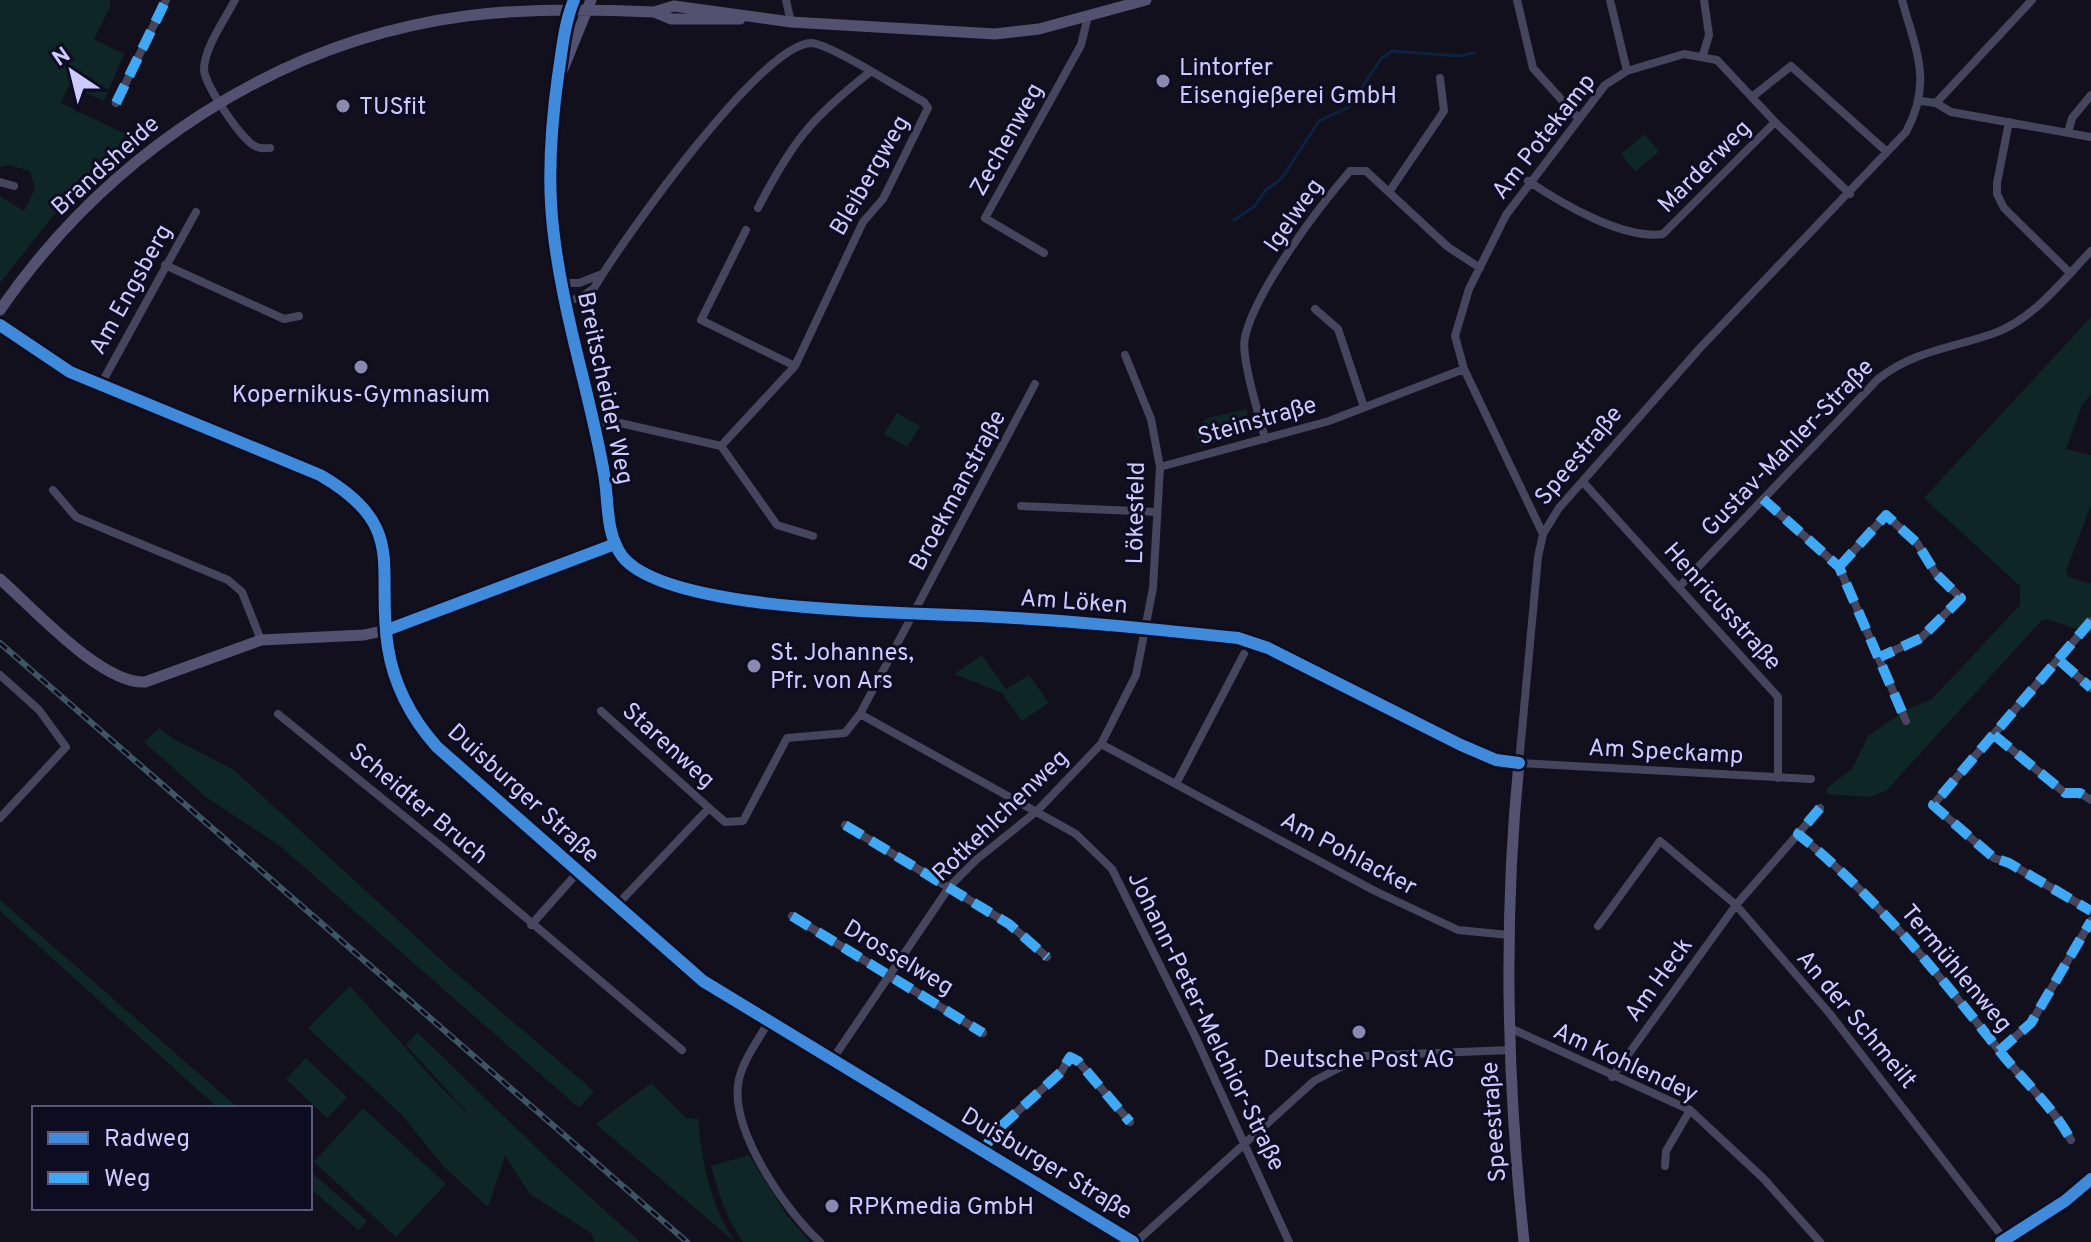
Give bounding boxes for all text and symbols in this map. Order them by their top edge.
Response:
north arrow [32,32,112,112]
text: N [48,42,76,73]
place label: Lintorfer Eisengießerei GmbH [1179,54,1397,112]
street label: Am Potekamp [1486,68,1603,206]
marker: Lintorfer Eisengießerei GmbH [1154,72,1172,90]
street label: Zechenweg [964,78,1051,202]
place label: TUSfit [359,93,426,123]
marker: TUSfit [334,97,352,115]
street label: Brandsheide [46,110,167,223]
street label: Bleibergweg [824,110,917,242]
street label: Marderweg [1652,114,1758,220]
street label: Igelweg [1258,173,1331,259]
street label: Am Engsberg [84,220,180,360]
street label: Breitscheider Weg [569,289,639,487]
street label: Gustav-Mahler-Straße [1696,353,1881,544]
marker: Kopernikus-Gymnasium [352,358,370,376]
place label: Kopernikus-Gymnasium [232,381,490,411]
street label: Steinstraße [1195,391,1320,453]
street label: Speestraße [1529,400,1630,512]
street label: Broekmanstraße [904,405,1014,576]
street label: Lökesfeld [1121,461,1153,565]
street label: Henricusstraße [1656,537,1787,678]
street label: Am Löken [1019,584,1129,622]
place label: St. Johannes, Pfr. von Ars [770,639,914,697]
marker: St. Johannes, Pfr. von Ars [745,657,763,675]
street label: Starenweg [615,697,720,796]
street label: Duisburger Straße [440,718,605,871]
street label: Am Speckamp [1588,734,1744,772]
street label: Scheidter Bruch [342,737,494,872]
street label: Rotkehlchenweg [927,744,1076,889]
street label: Am Pohlacker [1275,806,1421,903]
street label: Johann-Peter-Melchior-Straße [1120,867,1291,1176]
street label: Termühlenweg [1893,899,2018,1039]
street label: Drosselweg [837,914,959,1003]
street label: Am Heck [1619,932,1700,1028]
street label: An der Schmeilt [1789,945,1922,1096]
street label: Am Kohlendey [1548,1017,1702,1110]
marker: Deutsche Post AG [1350,1023,1368,1041]
place label: Deutsche Post AG [1263,1046,1455,1076]
street label: Speestraße [1476,1060,1514,1183]
street label: Duisburger Straße [955,1102,1137,1228]
legend [32,1106,312,1210]
text: Radweg [104,1125,190,1155]
text: Weg [104,1165,151,1195]
place label: RPKmedia GmbH [848,1193,1034,1223]
marker: RPKmedia GmbH [823,1197,841,1215]

